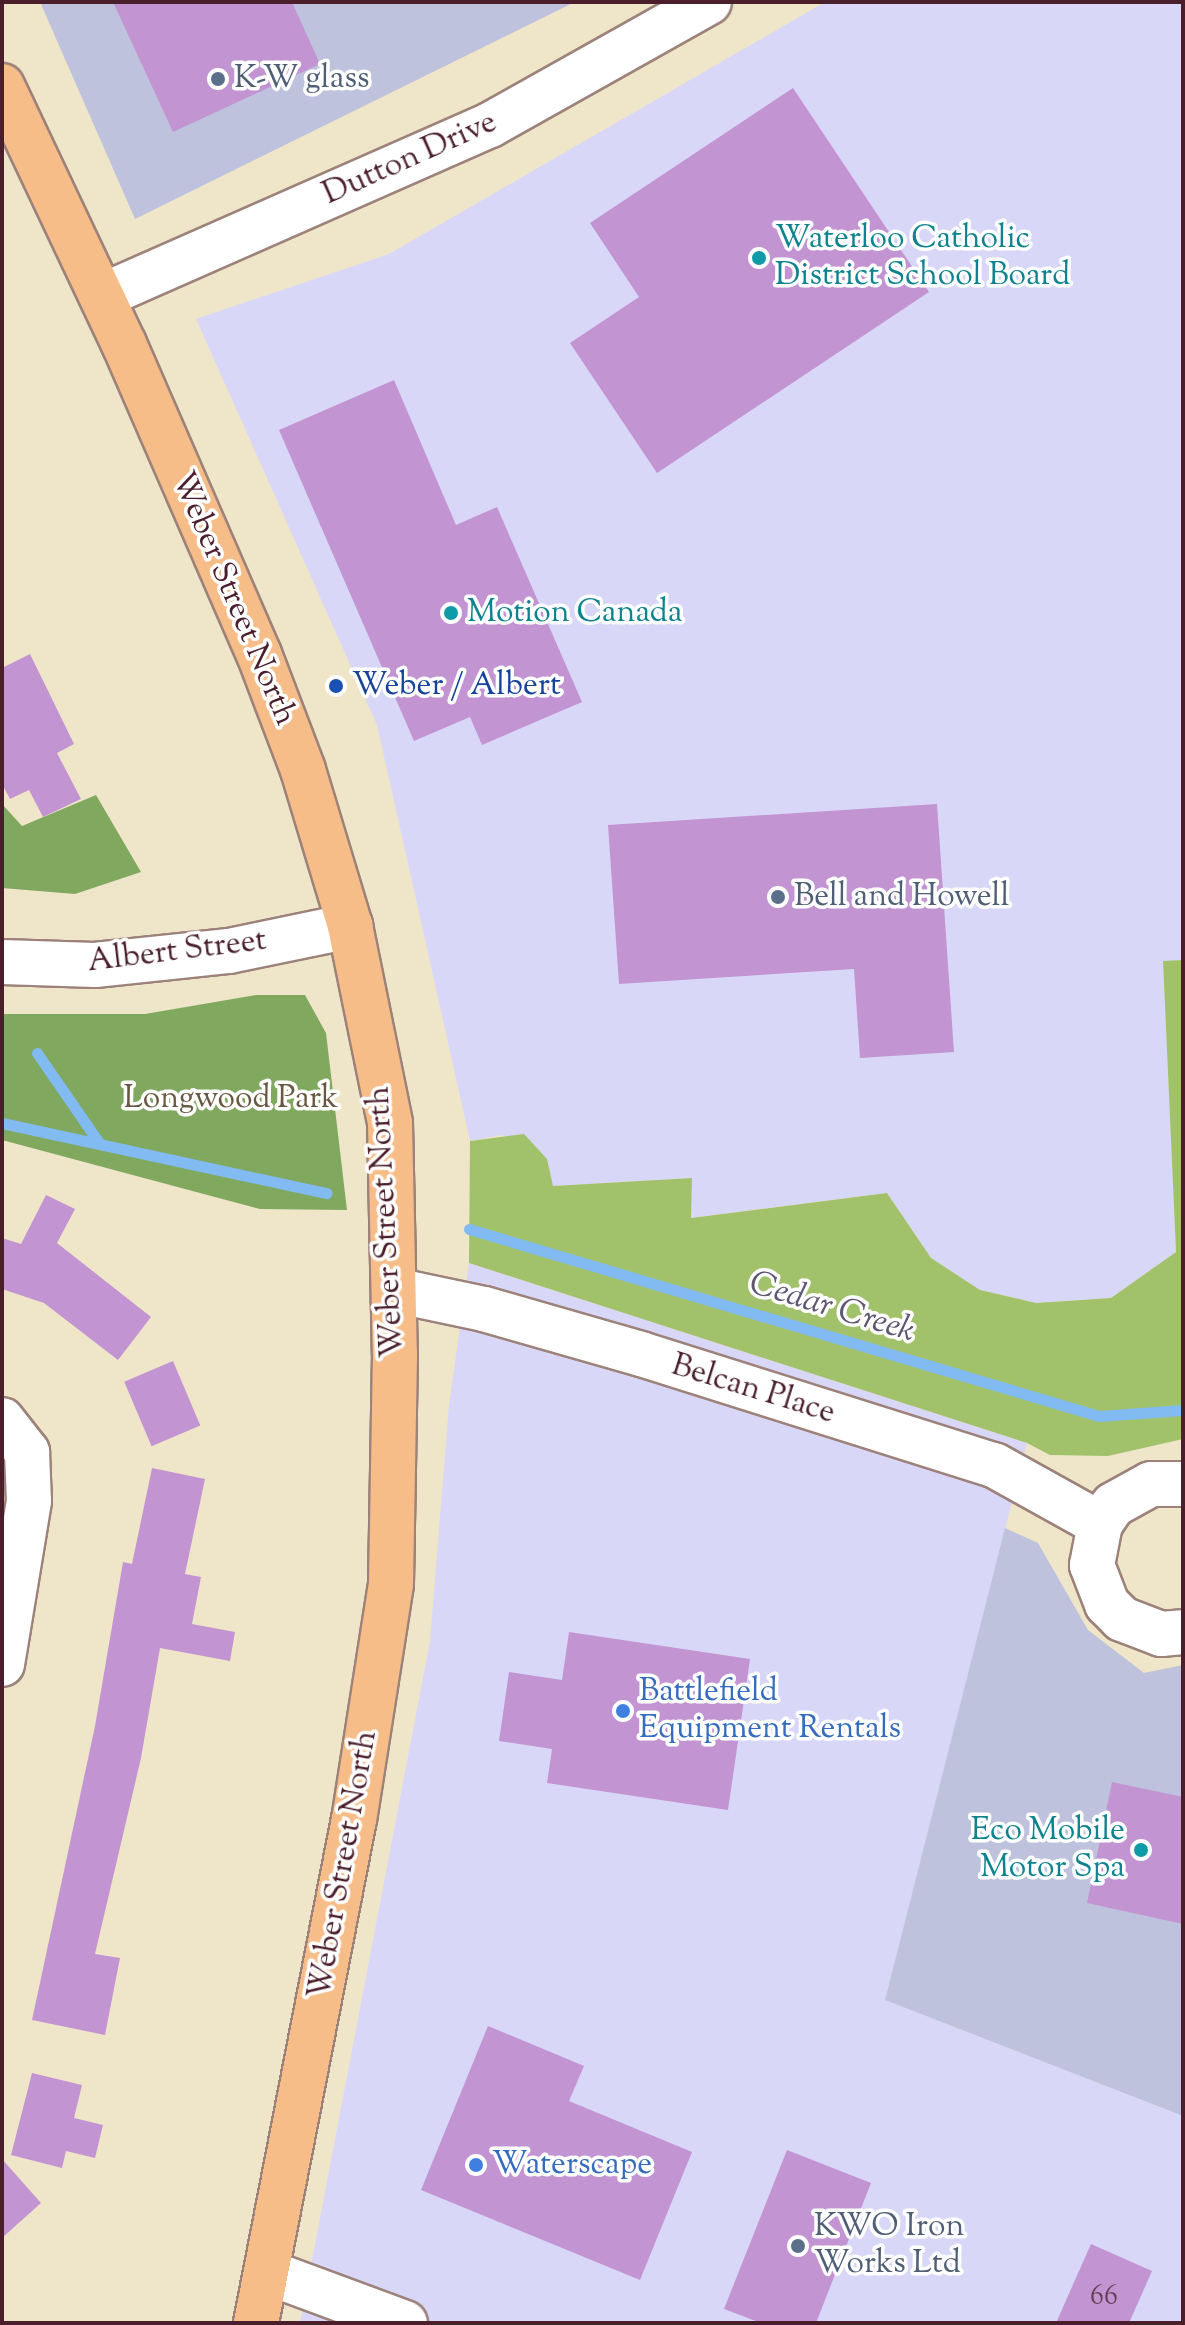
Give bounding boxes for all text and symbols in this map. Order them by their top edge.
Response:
place label: K-W glass [234,60,370,98]
marker: K-W glass [209,70,227,88]
street label: Dutton Drive [317,104,503,214]
place label: Waterloo Catholic District School Board [775,221,1070,296]
marker: Waterloo Catholic District School Board [750,249,768,267]
street label: Weber Street North [162,466,304,732]
place label: Motion Canada [467,594,683,632]
marker: Motion Canada [442,604,460,622]
place label: Weber / Albert [352,667,561,705]
marker: Weber / Albert [327,677,345,695]
place label: Bell and Howell [794,878,1009,916]
marker: Bell and Howell [769,888,787,906]
street label: Albert Street [85,922,269,982]
park label: Longwood Park [123,1080,339,1118]
street label: Weber Street North [361,1085,413,1359]
water label: Cedar Creek [744,1263,920,1353]
street label: Belcan Place [667,1347,839,1433]
place label: Battlefield Equipment Rentals [639,1674,901,1749]
marker: Battlefield Equipment Rentals [614,1702,632,1720]
street label: Weber Street North [301,1728,387,2002]
place label: Eco Mobile Motor Spa [971,1813,1125,1888]
marker: Eco Mobile Motor Spa [1132,1841,1150,1859]
place label: Waterscape [492,2146,652,2184]
marker: Waterscape [467,2156,485,2174]
place label: KWO Iron Works Ltd [814,2209,964,2284]
marker: KWO Iron Works Ltd [789,2237,807,2255]
house number: 66 [1090,2280,1118,2314]

